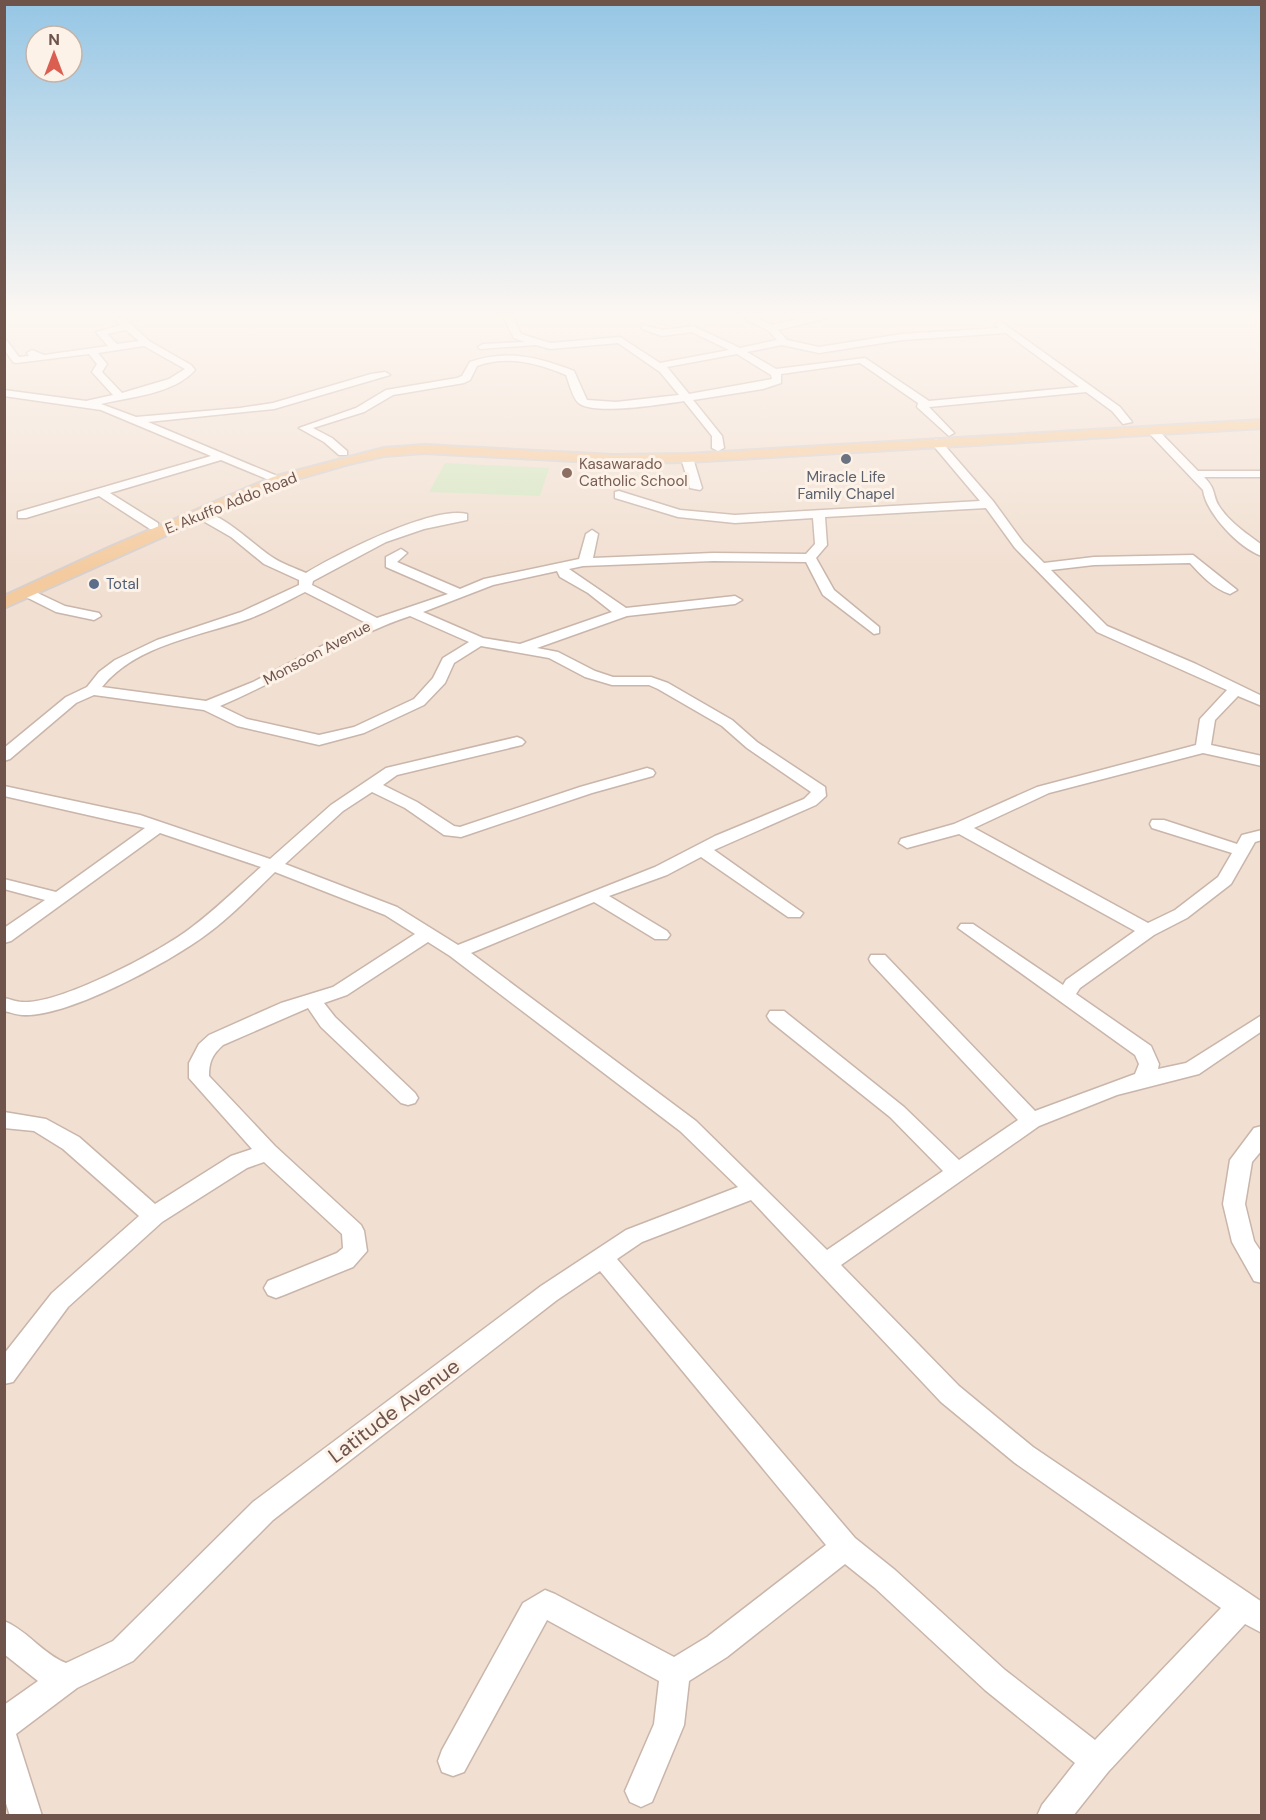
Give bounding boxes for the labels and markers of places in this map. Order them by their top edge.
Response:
marker: Miracle Life Family Chapel [839,452,853,466]
place label: Kasawarado Catholic School [579,454,688,491]
marker: Kasawarado Catholic School [560,466,574,480]
place label: Miracle Life Family Chapel [797,467,895,504]
place label: Total [106,574,139,594]
marker: Total [87,577,101,591]

